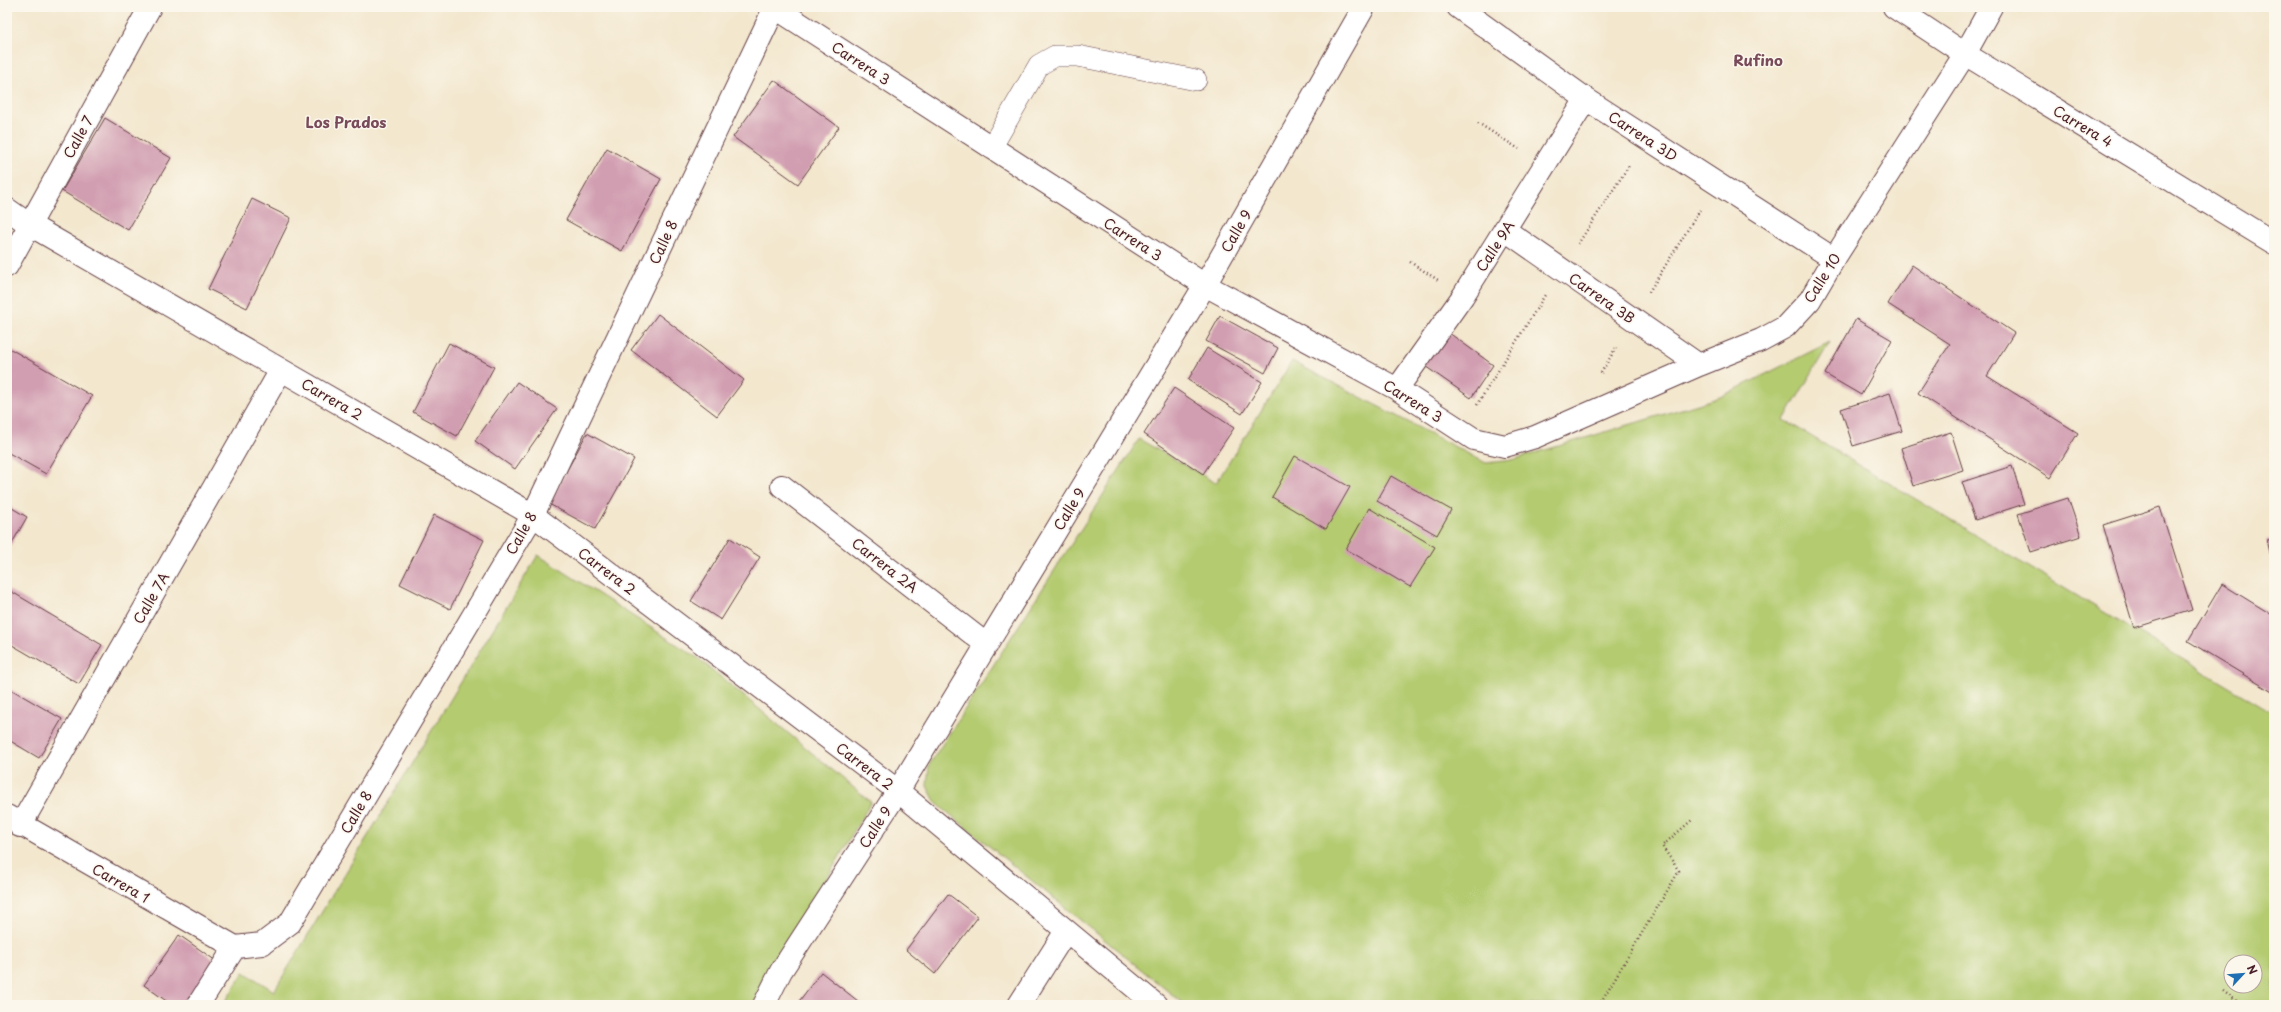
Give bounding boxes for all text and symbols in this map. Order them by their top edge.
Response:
street label: Carrera 3 [827,36,895,90]
district label: Rufino [1733,48,1783,71]
street label: Carrera 4 [2049,100,2117,152]
street label: Carrera 3D [1604,106,1682,166]
district label: Los Prados [306,110,386,133]
street label: Calle 7 [58,112,98,162]
street label: Calle 9 [1215,206,1257,256]
street label: Carrera 3 [1099,212,1167,266]
street label: Calle 8 [644,216,682,268]
street label: Calle 9A [1471,216,1520,276]
street label: Calle 10 [1799,249,1845,307]
street label: Carrera 3B [1565,268,1639,328]
street label: Carrera 2 [297,373,367,425]
street label: Carrera 3 [1379,374,1447,428]
street label: Calle 9 [1048,484,1090,534]
street label: Calle 8 [500,507,542,559]
street label: Carrera 2A [848,532,923,598]
street label: Carrera 2 [574,542,640,600]
street label: Calle 7A [128,568,174,628]
street label: Carrera 2 [832,737,898,795]
street label: Calle 8 [335,787,377,837]
street label: Calle 9 [854,802,896,852]
street label: Carrera 1 [88,858,154,908]
north arrow [2223,954,2263,994]
text: N [2243,962,2262,977]

